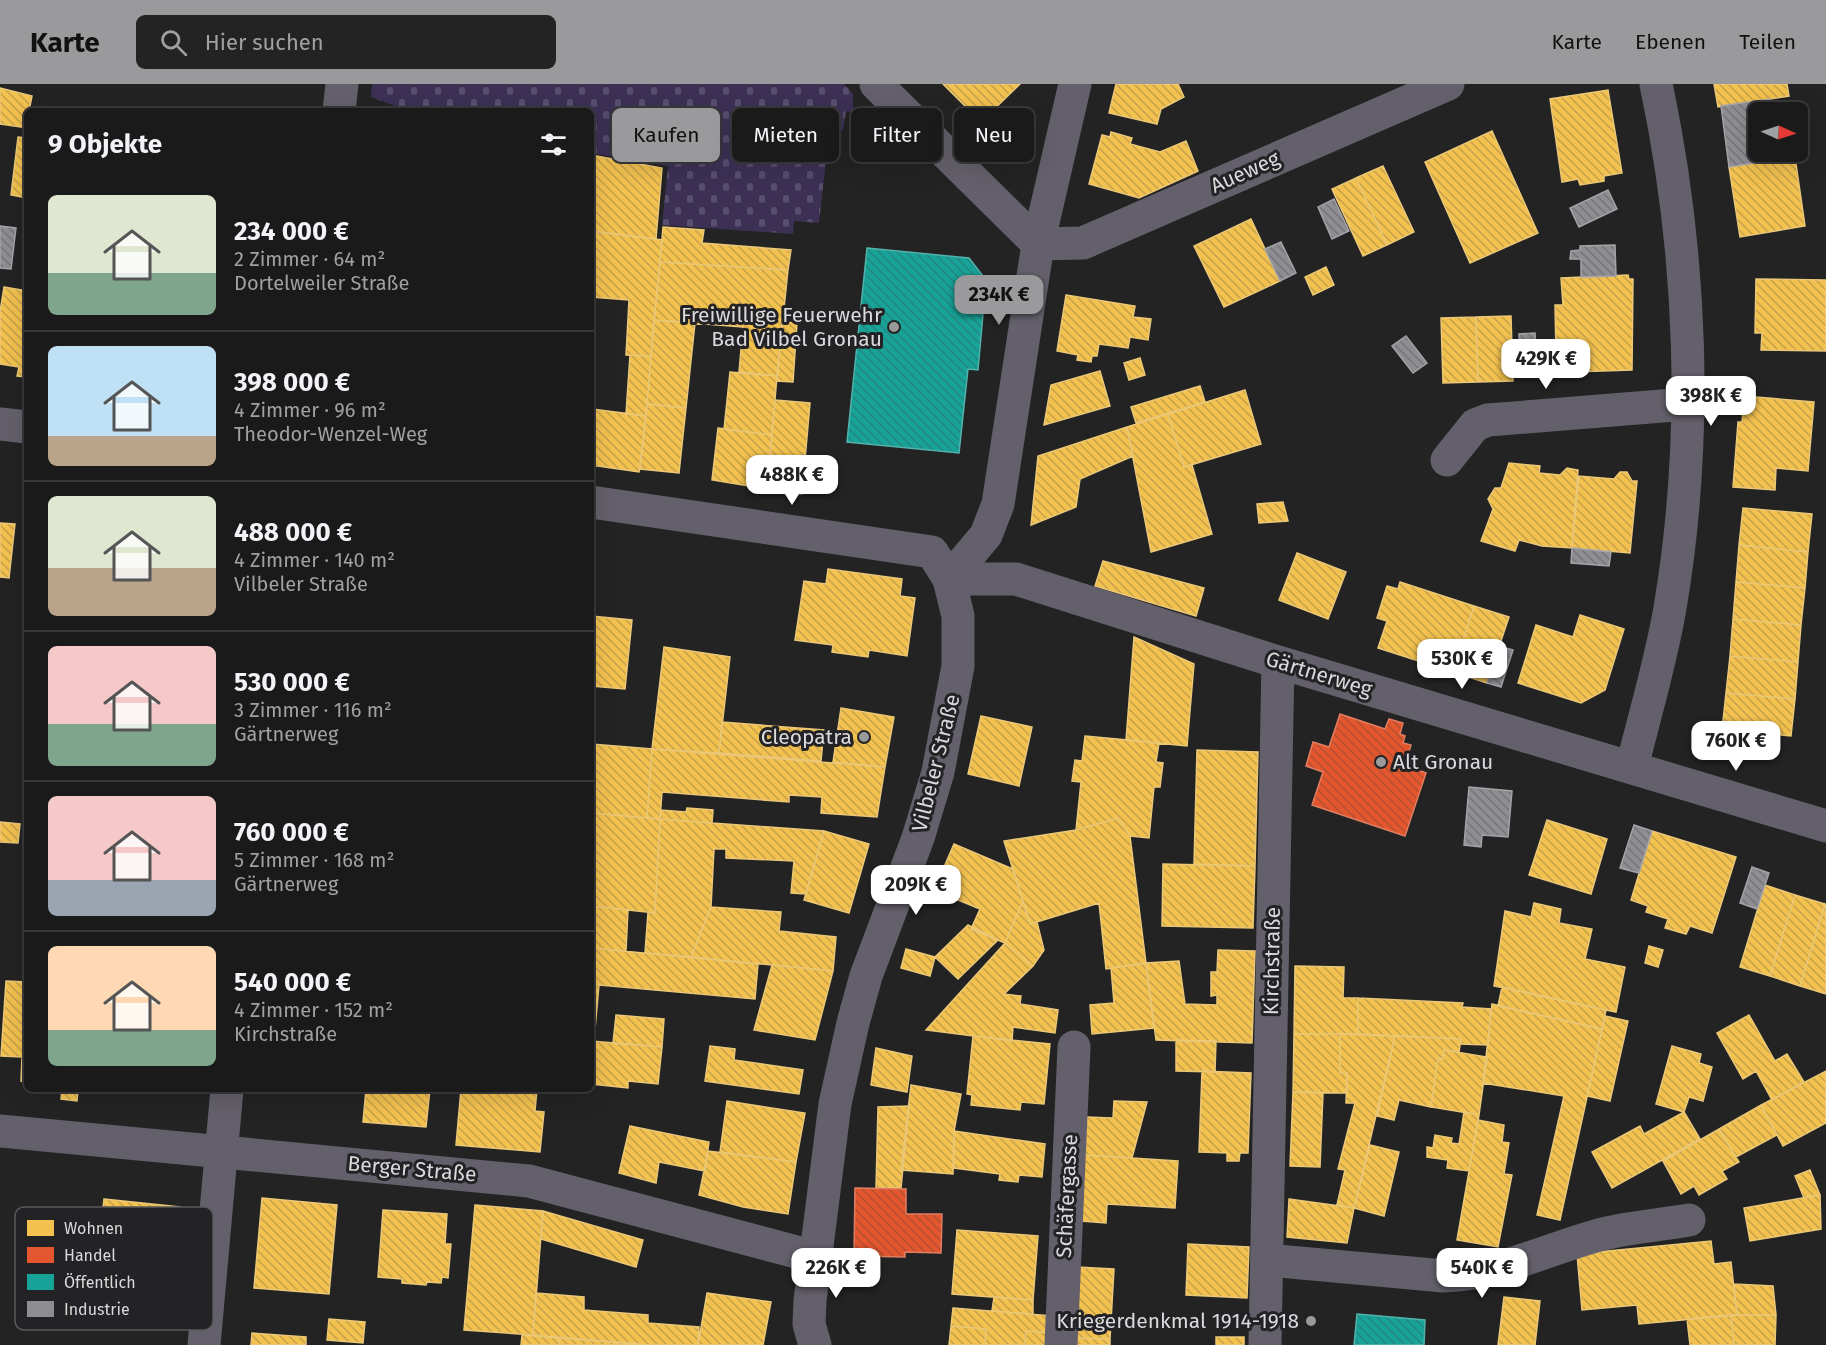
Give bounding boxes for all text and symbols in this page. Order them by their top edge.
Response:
search box [136,15,556,69]
text: Karte [30,26,100,59]
icon: search [157,26,190,59]
text: Hier suchen [205,29,324,56]
text: Karte [1551,29,1602,55]
text: Ebenen [1635,29,1706,55]
text: Teilen [1739,29,1796,55]
north arrow [1748,102,1808,162]
map controls [1748,102,1808,162]
chip: Kaufen [612,108,720,162]
chip: Mieten [732,108,839,162]
chip: Filter [851,108,942,162]
chip: Neu [954,108,1034,162]
icon: filters [537,128,570,161]
text: 9 Objekte [48,129,162,160]
street label: Aueweg [1206,145,1284,199]
text: 234 000 € [234,216,349,247]
icon: home [96,219,168,291]
text: 2 Zimmer · 64 m² [234,247,385,271]
text: Dortelweiler Straße [234,271,409,295]
pin: 234K € [950,275,1048,326]
text: 234K € [968,282,1030,306]
place label: Freiwillige Feuerwehr Bad Vilbel Gronau [681,302,882,352]
marker: Freiwillige Feuerwehr Bad Vilbel Gronau [887,320,901,334]
pin: 429K € [1497,339,1595,390]
text: 429K € [1515,346,1577,370]
text: 398 000 € [234,367,350,398]
icon: home [96,370,168,442]
pin: 398K € [1662,376,1760,427]
text: 398K € [1680,383,1742,407]
text: 4 Zimmer · 96 m² [234,398,386,422]
text: Theodor-Wenzel-Weg [234,422,427,446]
pin: 488K € [743,455,841,506]
text: 488K € [760,462,824,486]
text: 488 000 € [234,517,352,548]
icon: home [96,520,168,592]
text: 4 Zimmer · 140 m² [234,548,395,572]
text: Vilbeler Straße [234,572,368,596]
pin: 530K € [1413,639,1511,690]
street label: Gärtnerweg [1263,646,1375,702]
text: 530K € [1431,646,1493,670]
text: 530 000 € [234,667,350,698]
icon: home [96,670,168,742]
street label: Vilbeler Straße [906,692,966,834]
text: 3 Zimmer · 116 m² [234,698,392,722]
pin: 760K € [1687,721,1785,772]
text: Gärtnerweg [234,722,338,746]
place label: Cleopatra [761,724,852,750]
text: 760K € [1705,728,1767,752]
marker: Cleopatra [857,730,871,744]
place label: Alt Gronau [1393,749,1493,775]
marker: Alt Gronau [1374,755,1388,769]
text: 760 000 € [234,817,349,848]
icon: home [96,820,168,892]
text: 5 Zimmer · 168 m² [234,848,394,872]
pin: 209K € [867,865,965,916]
text: Gärtnerweg [234,872,338,896]
text: 209K € [885,872,947,896]
street label: Kirchstraße [1258,907,1286,1015]
text: 540 000 € [234,967,351,998]
icon: home [96,970,168,1042]
text: 4 Zimmer · 152 m² [234,998,393,1022]
text: Kirchstraße [234,1022,337,1046]
street label: Schäfergasse [1051,1133,1083,1259]
street label: Berger Straße [346,1150,478,1188]
legend [15,1207,213,1330]
text: Wohnen [64,1219,123,1238]
text: Handel [64,1246,116,1265]
pin: 226K € [787,1248,885,1299]
pin: 540K € [1433,1248,1531,1299]
text: 226K € [805,1255,867,1279]
text: 540K € [1451,1255,1513,1279]
text: Öffentlich [64,1273,136,1292]
text: Industrie [64,1300,130,1319]
place label: Kriegerdenkmal 1914-1918 [1056,1308,1299,1334]
marker: Kriegerdenkmal 1914-1918 [1304,1314,1318,1328]

